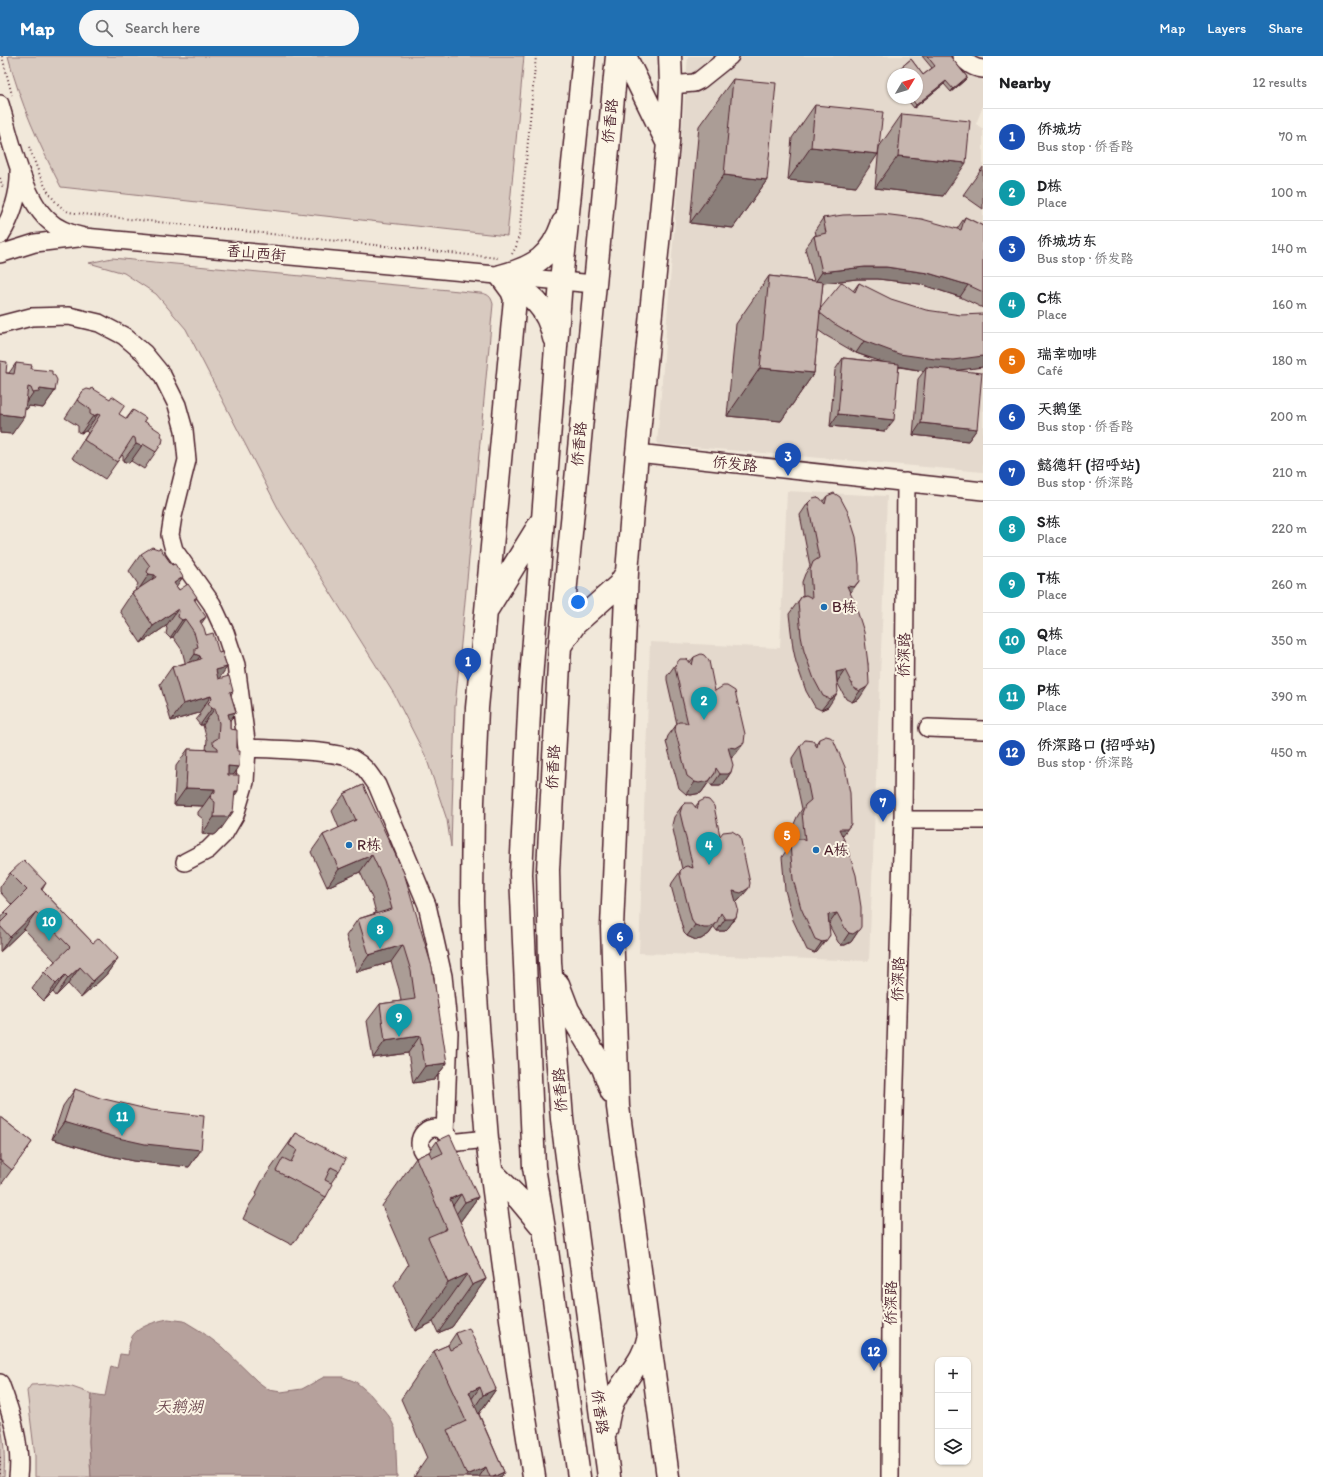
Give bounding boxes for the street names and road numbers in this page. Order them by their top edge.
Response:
street label: 侨香路 [599,98,621,144]
street label: 香山西街 [225,241,287,265]
street label: 侨香路 [568,421,590,467]
street label: 侨发路 [712,453,758,475]
street label: 侨深路 [895,632,913,678]
street label: 侨香路 [543,744,563,790]
street label: 侨深路 [888,956,908,1002]
street label: 侨香路 [549,1067,571,1113]
street label: 侨深路 [882,1280,900,1326]
street label: 侨香路 [588,1389,612,1435]

